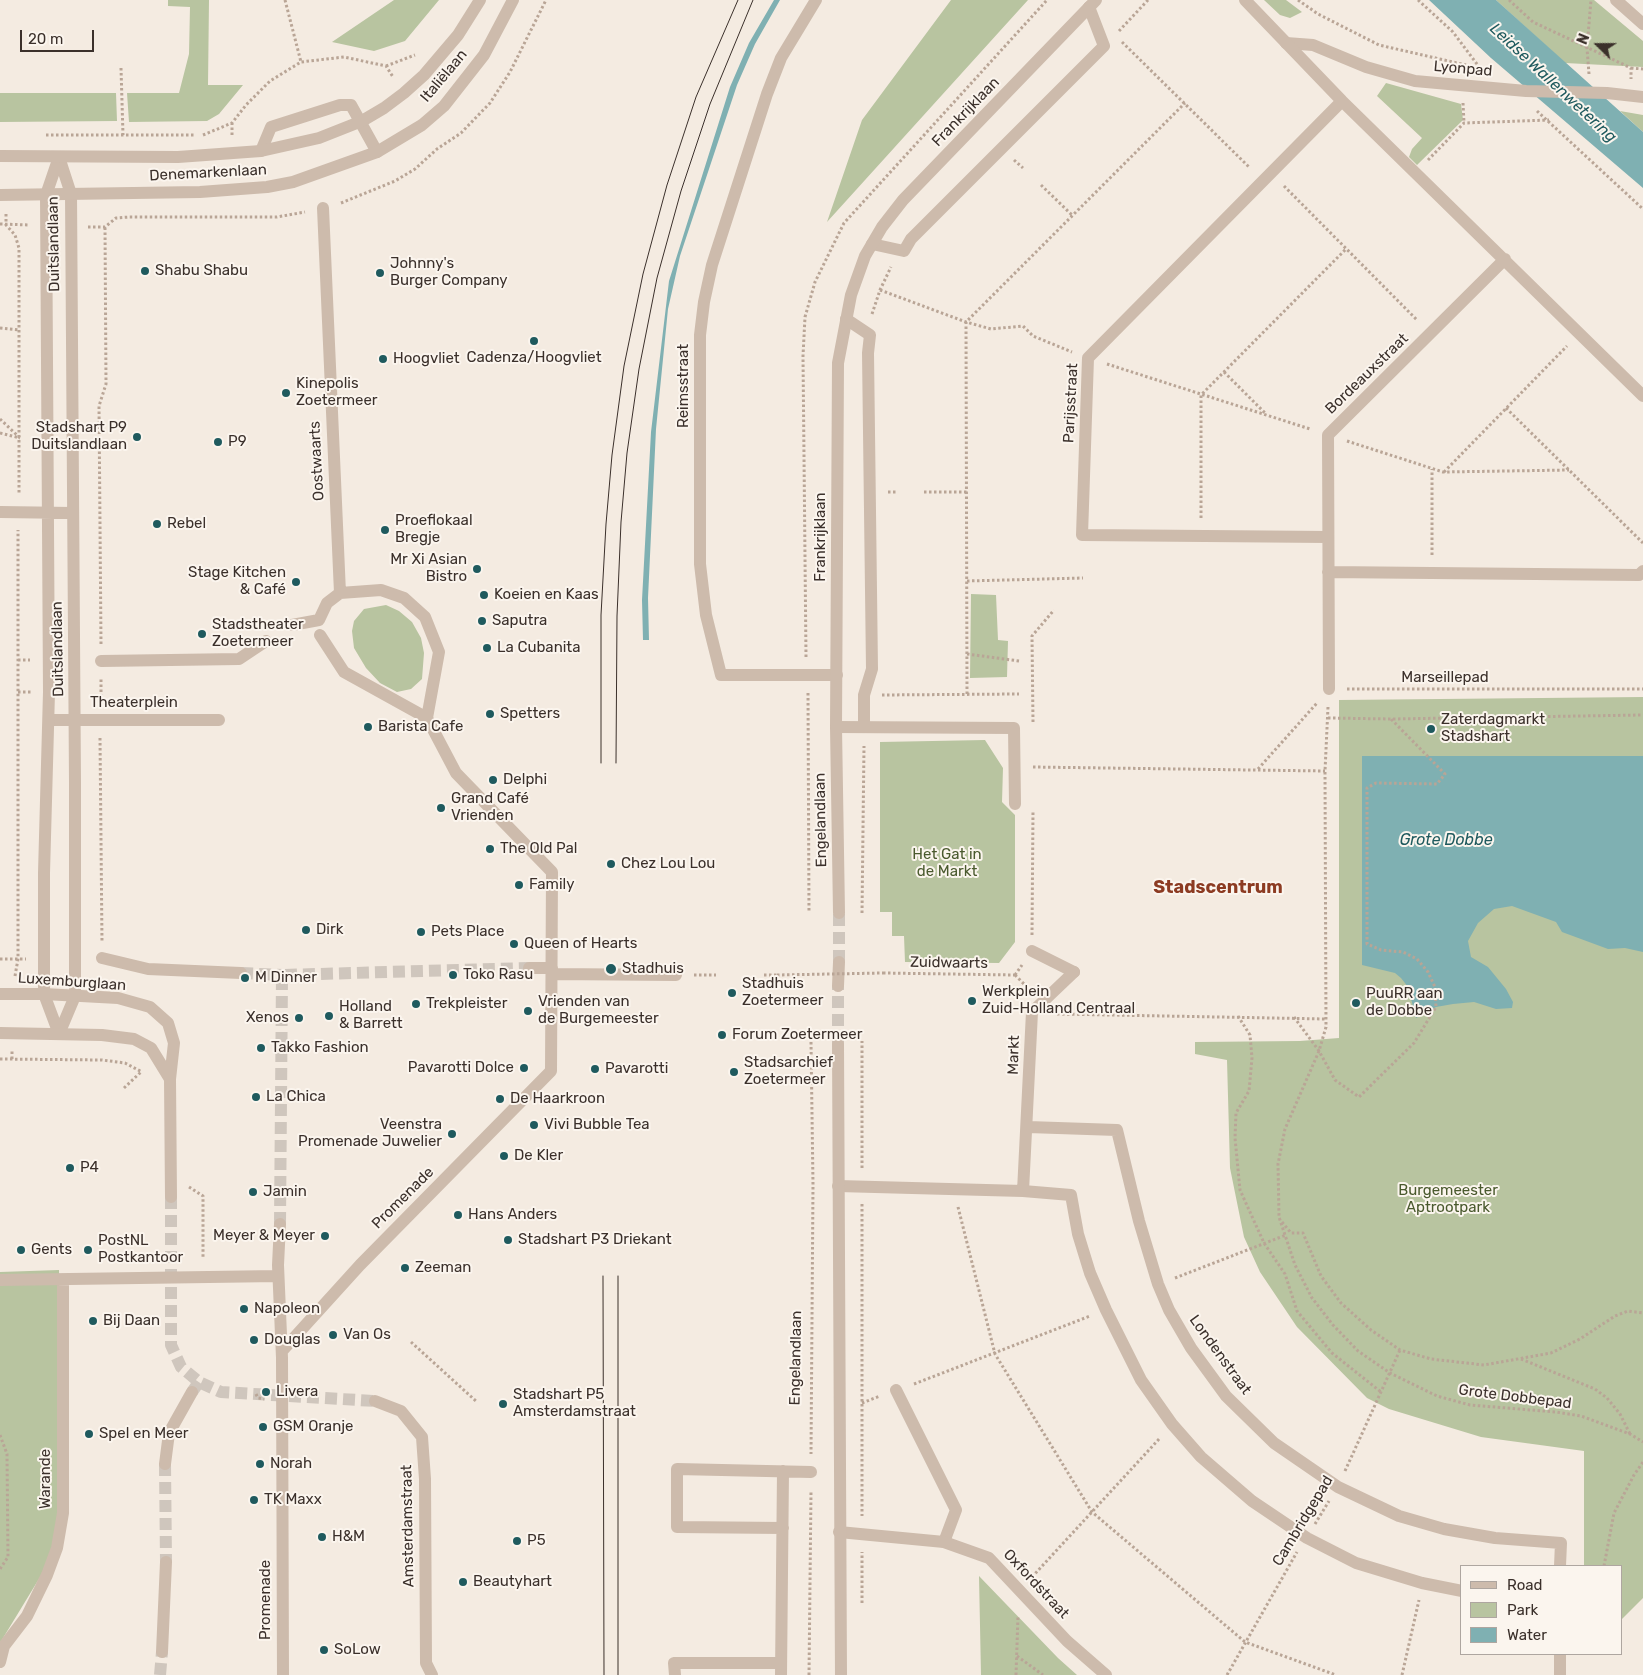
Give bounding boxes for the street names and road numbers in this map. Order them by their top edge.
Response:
street label: Italiëlaan [417,46,471,106]
street label: Lyonpad [1433,57,1493,81]
street label: Frankrijklaan [928,74,1004,150]
street label: Denemarkenlaan [149,161,267,185]
street label: Duitslandlaan [44,196,64,292]
street label: Bordeauxstraat [1322,330,1412,418]
street label: Reimsstraat [675,344,693,428]
street label: Parijsstraat [1060,363,1082,443]
street label: Oostwaarts [306,421,328,501]
street label: Frankrijklaan [812,492,830,582]
street label: Duitslandlaan [48,601,68,697]
street label: Marseillepad [1401,669,1489,687]
street label: Theaterplein [90,694,178,712]
street label: Engelandlaan [811,772,831,868]
street label: Zuidwaarts [910,953,988,973]
street label: Luxemburglaan [17,969,127,995]
street label: Markt [1004,1035,1024,1075]
street label: Promenade [368,1163,438,1233]
street label: Engelandlaan [786,1310,806,1406]
street label: Londenstraat [1185,1312,1255,1398]
street label: Grote Dobbepad [1458,1381,1572,1413]
street label: Warande [37,1449,55,1509]
street label: Amsterdamstraat [398,1464,418,1588]
street label: Cambridgepad [1269,1473,1337,1569]
street label: Oxfordstraat [999,1546,1073,1622]
street label: Promenade [257,1560,275,1640]

